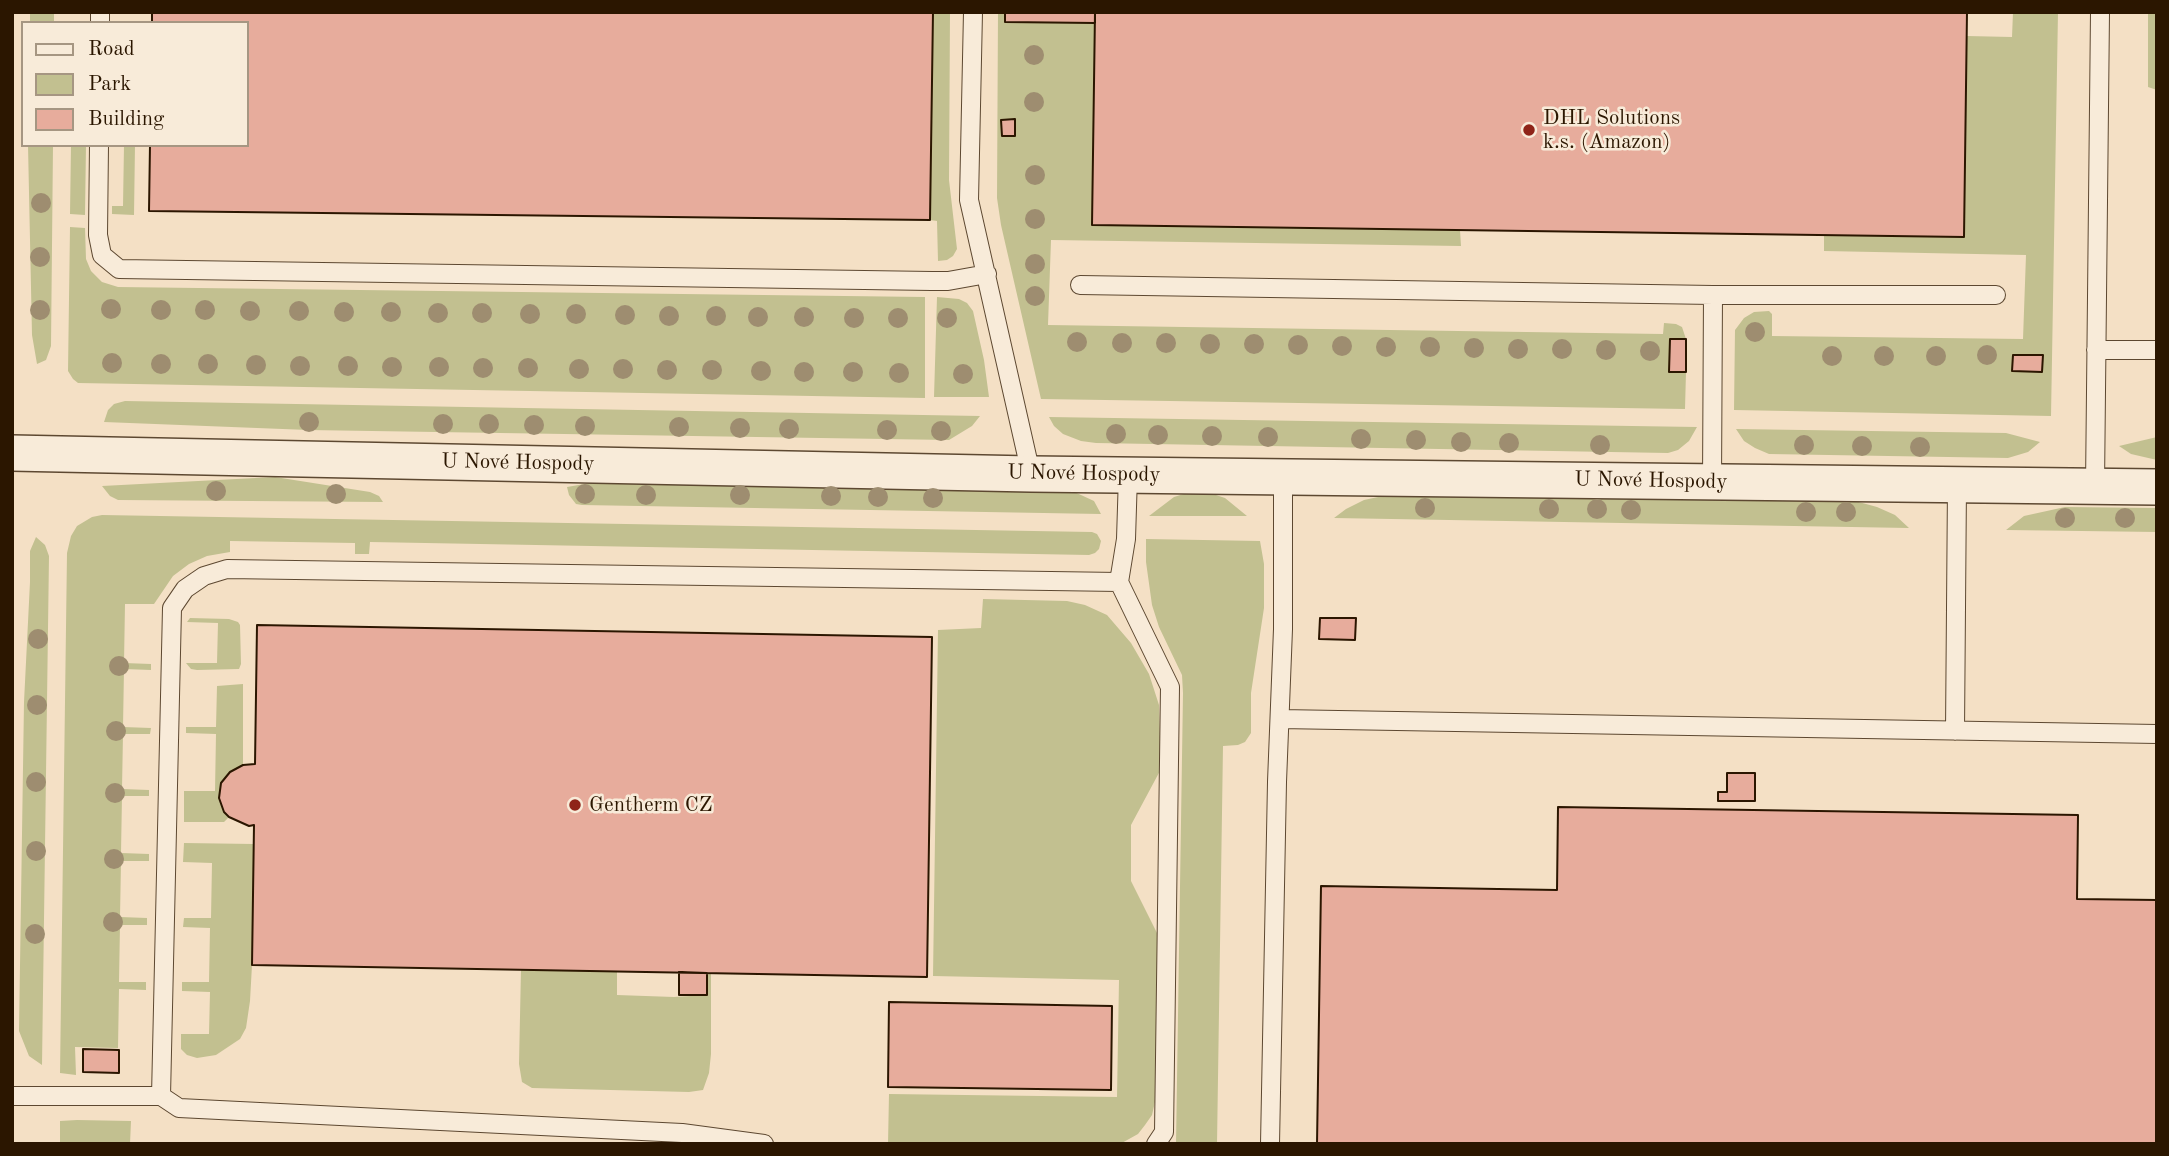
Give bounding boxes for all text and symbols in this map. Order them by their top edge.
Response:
legend [21,21,248,147]
text: Road [88,39,135,60]
text: Park [88,74,131,95]
place label: DHL Solutions k.s. (Amazon) [1543,105,1680,155]
text: Building [88,109,164,130]
marker: DHL Solutions k.s. (Amazon) [1521,122,1537,138]
street label: U Nové Hospody [441,449,595,477]
street label: U Nové Hospody [1007,460,1161,488]
street label: U Nové Hospody [1574,467,1728,495]
place label: Gentherm CZ [589,792,712,818]
marker: Gentherm CZ [567,797,583,813]

